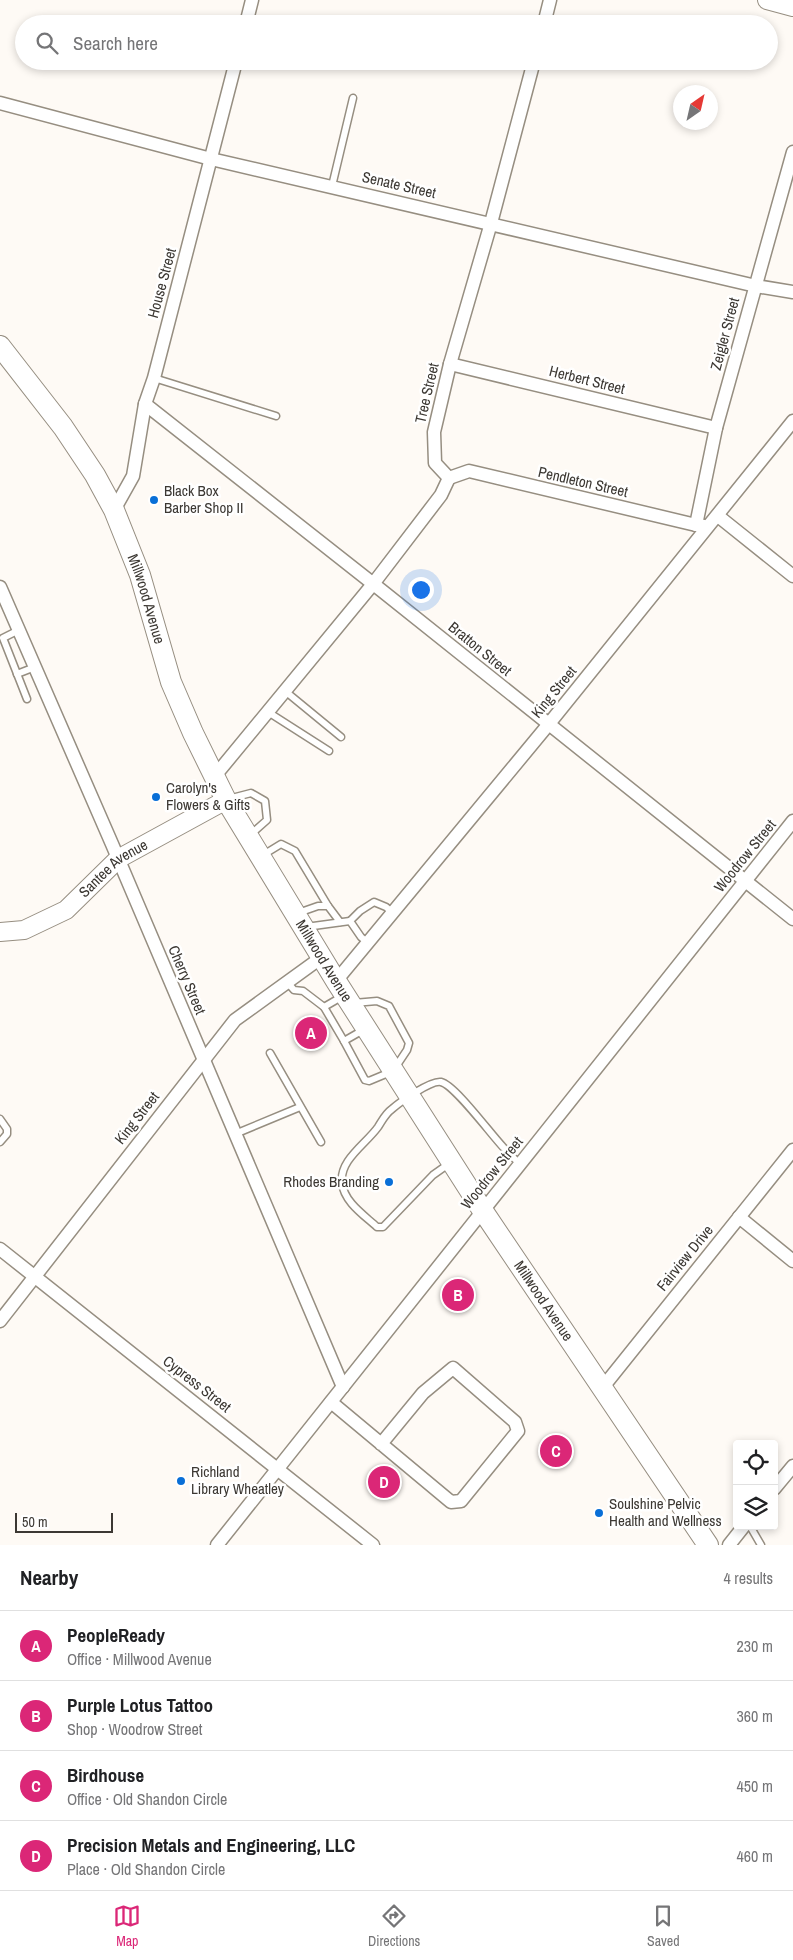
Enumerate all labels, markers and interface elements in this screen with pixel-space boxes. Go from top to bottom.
search box [15,15,778,70]
icon: search [33,29,61,57]
text: Search here [73,30,158,56]
north arrow [673,85,718,130]
street label: Senate Street [360,166,439,203]
street label: House Street [142,245,181,320]
street label: Zeigler Street [705,295,744,373]
street label: Tree Street [409,360,444,425]
street label: Herbert Street [547,360,628,399]
street label: Pendleton Street [536,461,631,502]
place label: Black Box Barber Shop II [164,480,243,518]
marker: Black Box Barber Shop II [148,494,160,506]
street label: Millwood Avenue [123,551,170,646]
your location [408,577,434,603]
street label: Bratton Street [444,617,517,681]
street label: King Street [526,661,582,722]
place label: Carolyn's Flowers & Gifts [166,777,250,815]
marker: Carolyn's Flowers & Gifts [150,791,162,803]
street label: Woodrow Street [709,814,781,896]
street label: Santee Avenue [74,834,151,902]
street label: Millwood Avenue [291,915,358,1006]
street label: Cherry Street [164,942,212,1018]
pin: A [295,1014,327,1052]
street label: King Street [109,1087,164,1148]
street label: Woodrow Street [456,1131,528,1213]
place label: Rhodes Branding [283,1171,379,1192]
marker: Rhodes Branding [383,1176,395,1188]
street label: Fairview Drive [651,1220,718,1295]
street label: Millwood Avenue [509,1256,579,1345]
pin: B [442,1276,474,1314]
street label: Cypress Street [159,1350,236,1417]
pin: C [540,1432,572,1470]
map controls [733,1440,778,1530]
button: locate [733,1440,778,1485]
place label: Richland Library Wheatley [191,1461,285,1499]
pin: D [368,1463,400,1501]
marker: Richland Library Wheatley [175,1475,187,1487]
button: layers [733,1485,778,1530]
place label: Soulshine Pelvic Health and Wellness [609,1493,722,1531]
marker: Soulshine Pelvic Health and Wellness [593,1507,605,1519]
scale bar [15,1510,112,1533]
text: 50 m [22,1513,48,1531]
text: Nearby [20,1563,78,1592]
text: 4 results [723,1567,773,1589]
text: PeopleReady [67,1622,165,1648]
text: A [31,1635,41,1657]
text: 230 m [737,1635,773,1657]
text: Office · Millwood Avenue [67,1648,212,1670]
text: Purple Lotus Tattoo [67,1692,213,1718]
text: B [31,1705,41,1727]
text: 360 m [737,1705,773,1727]
text: Shop · Woodrow Street [67,1718,202,1740]
text: Birdhouse [67,1762,144,1788]
text: C [31,1775,41,1797]
text: 450 m [737,1775,773,1797]
text: Office · Old Shandon Circle [67,1788,227,1810]
text: Precision Metals and Engineering, LLC [67,1832,355,1858]
text: D [31,1845,41,1867]
text: 460 m [737,1845,773,1867]
text: Place · Old Shandon Circle [67,1858,225,1880]
tab: Map [113,1902,141,1950]
tab: Directions [368,1902,420,1950]
tab: Saved [647,1902,680,1950]

